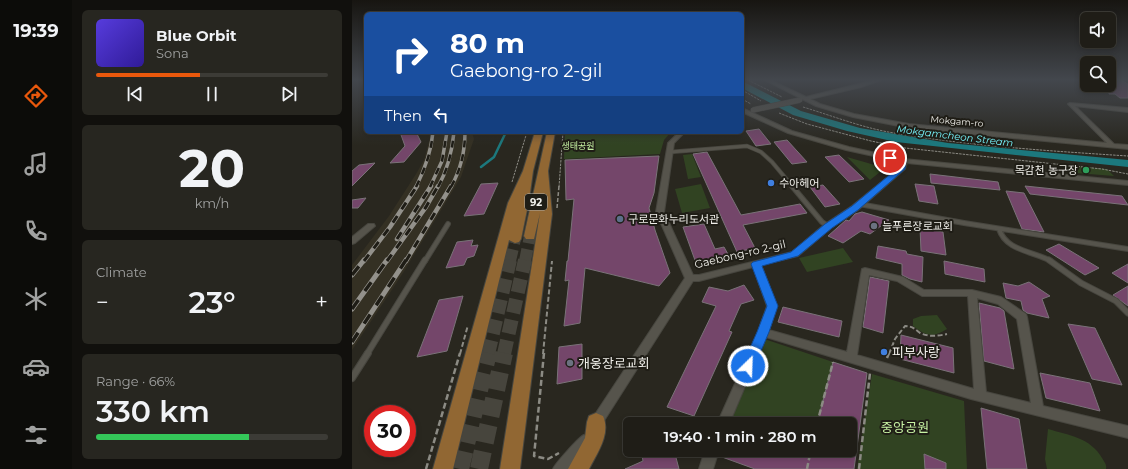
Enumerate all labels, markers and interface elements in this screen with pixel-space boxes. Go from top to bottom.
map controls [1080,12,1116,92]
button: sound [1080,12,1116,48]
text: 19:39 [13,20,59,42]
text: Blue Orbit [156,26,236,45]
text: 80 m [450,26,525,60]
icon: right [384,28,436,80]
text: Sona [156,45,189,61]
button: search [1080,56,1116,92]
text: Gaebong-ro 2-gil [450,60,602,82]
icon: directions [22,82,50,110]
icon: previous [124,83,146,105]
icon: pause [201,83,223,105]
icon: next [278,83,300,105]
icon: left [430,104,452,126]
text: Then [384,106,422,125]
street label: Mokgam-ro [930,113,984,129]
water label: Mokgamcheon Stream [896,122,1014,150]
text: 20 [179,137,245,200]
park label: 생태공원 [561,140,595,151]
pin [873,141,907,175]
icon: arrive [879,147,901,169]
icon: music [22,150,50,178]
place label: 목감천 농구장 [1014,163,1078,177]
marker: 목감천 농구장 [1081,165,1091,175]
place label: 수아헤어 [779,176,819,190]
marker: 수아헤어 [766,178,776,188]
road number: 92 [525,194,547,210]
text: km/h [195,195,229,211]
place label: 구로문화누리도서관 [628,212,719,226]
marker: 구로문화누리도서관 [615,214,625,224]
icon: phone [22,217,50,245]
place label: 늘푸른장로교회 [882,219,953,233]
marker: 늘푸른장로교회 [869,221,879,231]
street label: Gaebong-ro 2-gil [693,237,787,271]
text: Climate [96,264,147,280]
text: 23° [188,284,236,321]
icon: climate [22,285,50,313]
text: − [96,289,109,316]
text: + [315,289,328,316]
place label: 피부사랑 [892,344,940,360]
position arrow [727,345,769,387]
marker: 피부사랑 [879,347,889,357]
icon: car [22,353,50,381]
place label: 개웅장로교회 [578,355,650,371]
marker: 개웅장로교회 [565,358,575,368]
text: Range · 66% [96,373,175,389]
text: 330 km [96,393,210,430]
speed limit sign: 30 [364,405,416,457]
park label: 중앙공원 [881,419,929,435]
icon: filters [22,421,50,449]
text: 19:40 · 1 min · 280 m [664,427,816,446]

